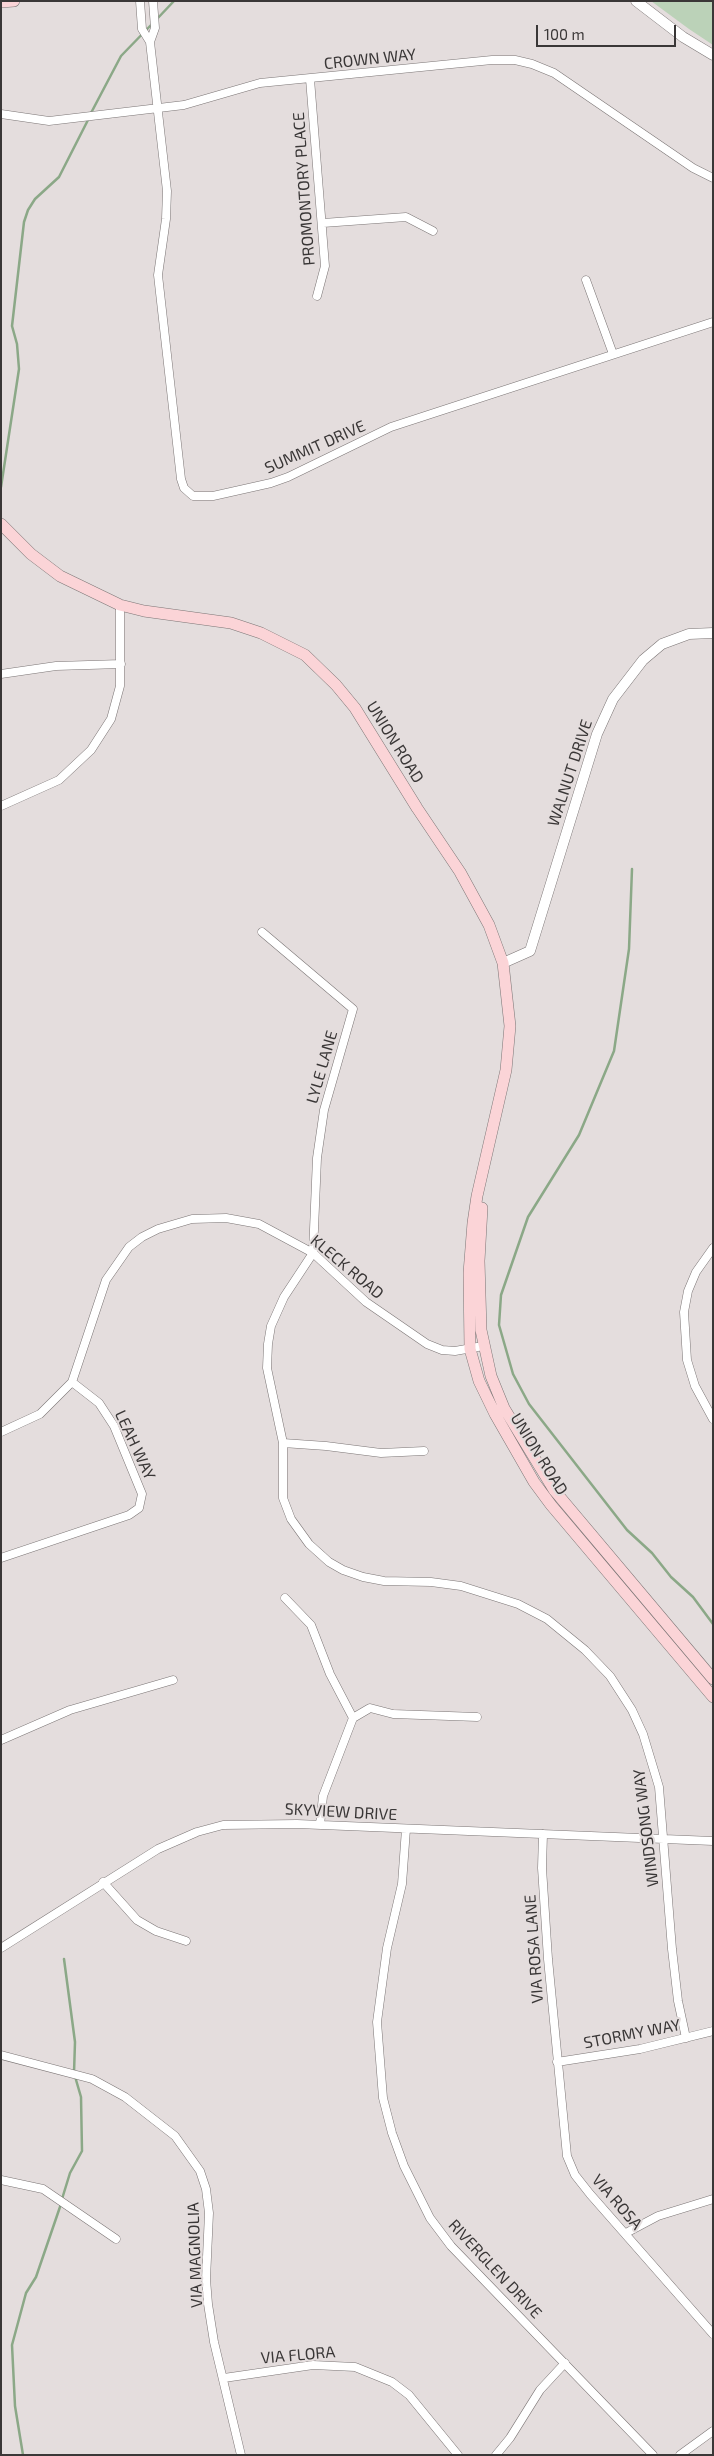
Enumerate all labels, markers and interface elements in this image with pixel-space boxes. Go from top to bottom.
scale bar [539,15,679,47]
text: 100 m [544,25,585,43]
street label: CROWN WAY [323,45,417,73]
street label: PROMONTORY PLACE [289,112,319,266]
street label: SUMMIT DRIVE [262,416,368,478]
street label: UNION ROAD [362,698,428,786]
street label: WALNUT DRIVE [544,717,596,829]
street label: LYLE LANE [302,1028,342,1106]
street label: KLECK ROAD [306,1231,388,1303]
street label: LEAH WAY [111,1407,159,1483]
street label: UNION ROAD [506,1410,572,1498]
street label: WINDSONG WAY [629,1768,663,1888]
street label: SKYVIEW DRIVE [284,1799,398,1825]
street label: VIA ROSA LANE [521,1894,547,2004]
street label: STORMY WAY [582,2015,682,2053]
street label: VIA ROSA [588,2170,646,2234]
street label: VIA MAGNOLIA [184,2202,206,2308]
street label: RIVERGLEN DRIVE [444,2216,546,2322]
street label: VIA FLORA [260,2342,336,2368]

